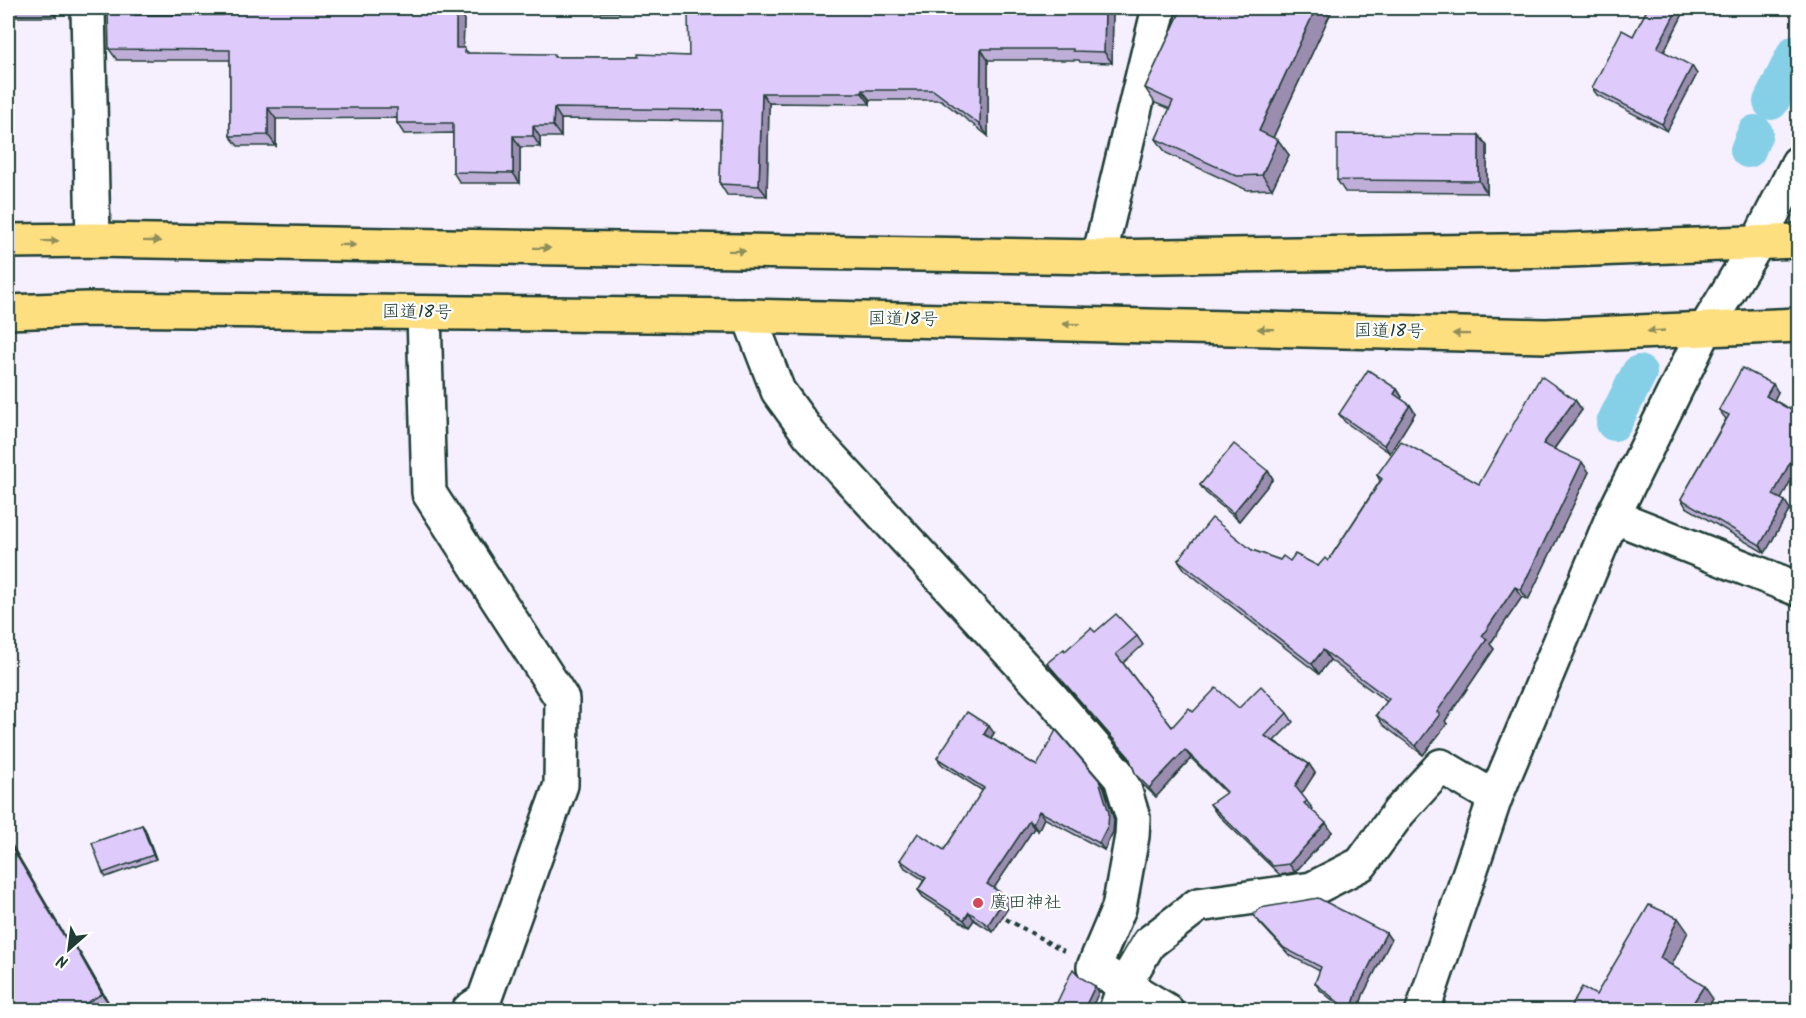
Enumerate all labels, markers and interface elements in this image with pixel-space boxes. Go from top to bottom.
one-way arrow [41,236,60,246]
one-way arrow [142,236,161,246]
one-way arrow [337,240,356,249]
one-way arrow [532,243,551,253]
one-way arrow [727,246,746,256]
street label: 国道18号 [382,298,452,328]
street label: 国道18号 [868,305,938,335]
street label: 国道18号 [1354,317,1424,347]
one-way arrow [1062,319,1081,329]
one-way arrow [1257,324,1276,334]
one-way arrow [1647,326,1666,335]
one-way arrow [1452,329,1471,339]
place label: 廣田神社 [990,889,1062,918]
marker: 廣田神社 [971,896,985,910]
north arrow [39,919,99,979]
text: N [52,948,73,974]

